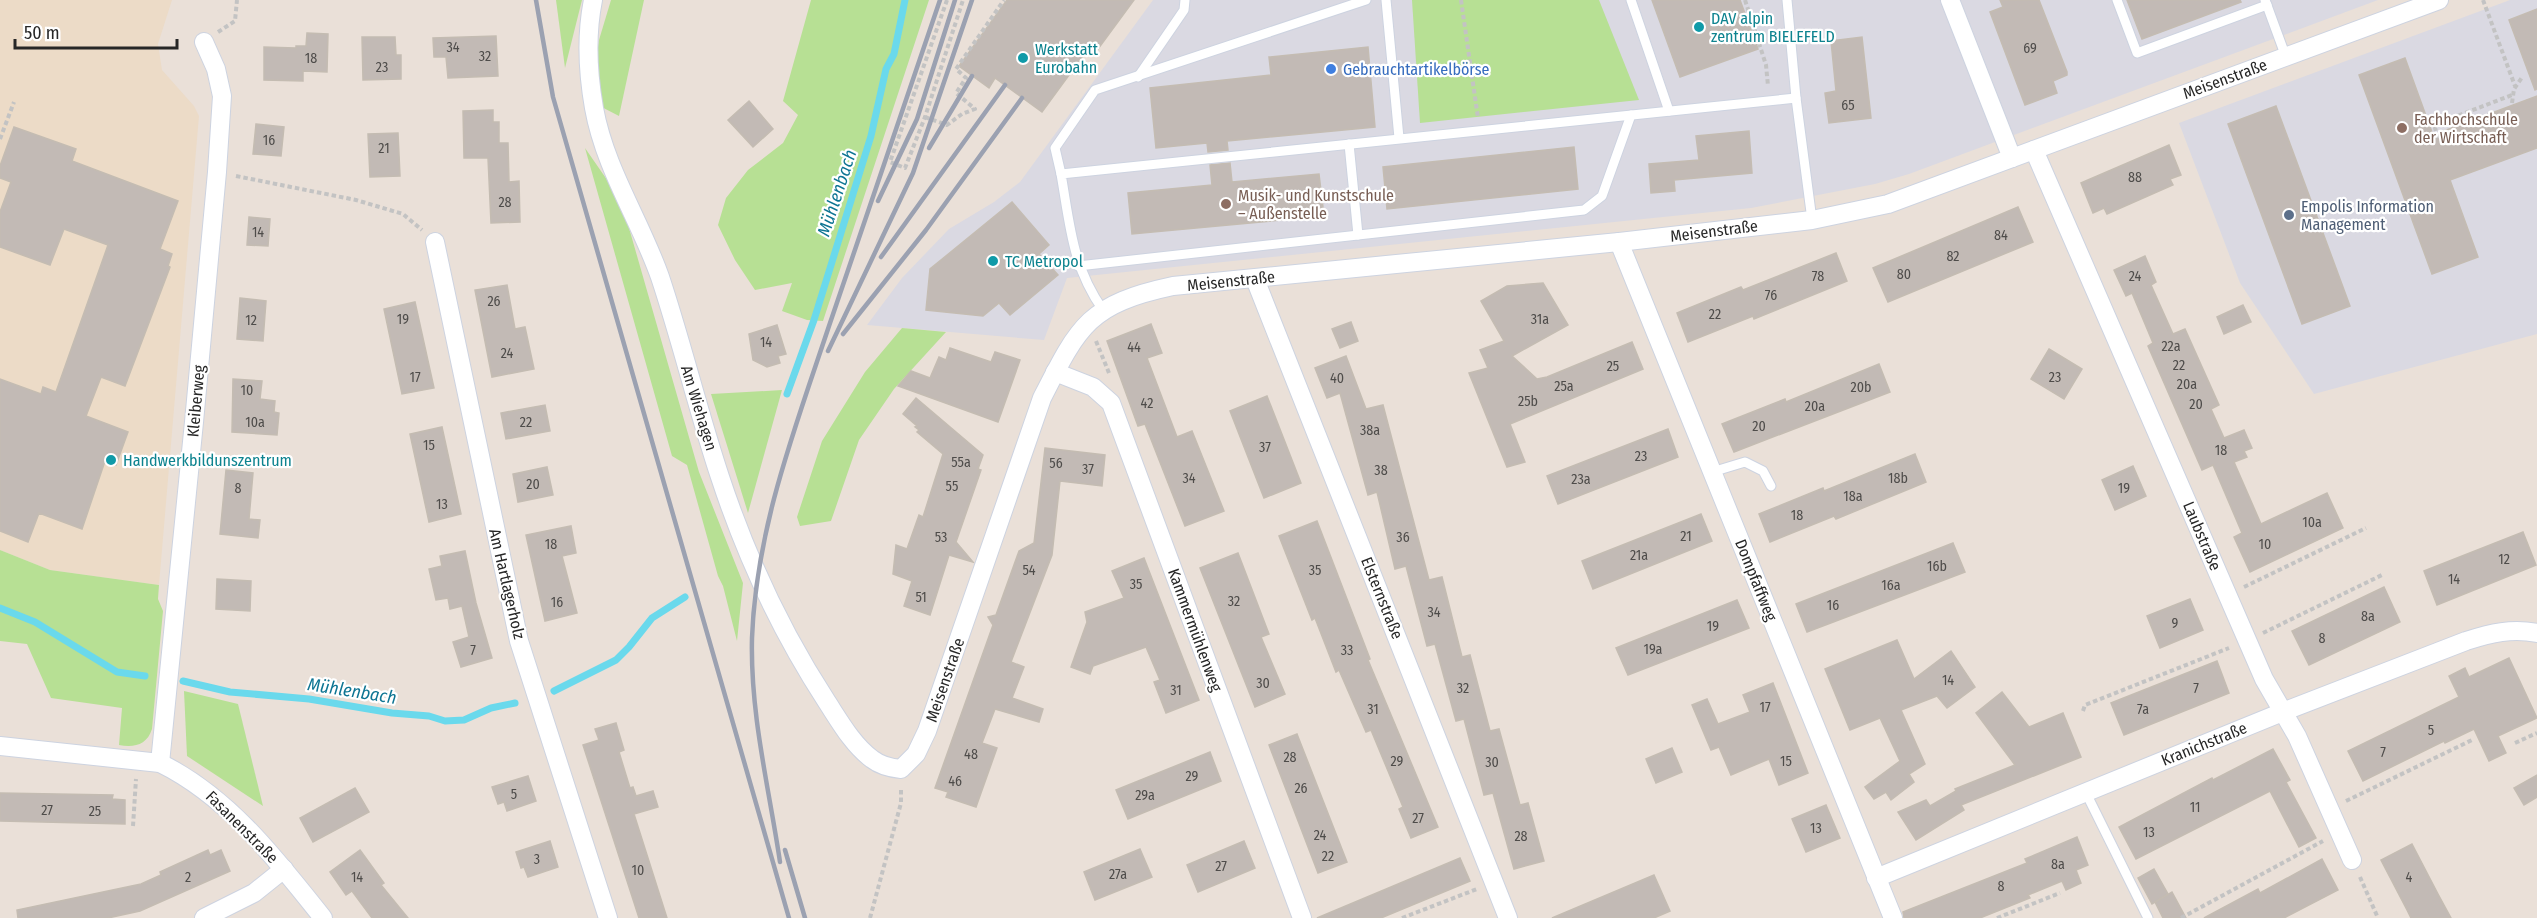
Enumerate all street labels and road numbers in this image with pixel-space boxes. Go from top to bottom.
street label: Meisenstraße [2180,55,2270,103]
street label: Meisenstraße [1669,216,1759,246]
street label: Meisenstraße [1186,267,1276,295]
street label: Am Wiehagen [677,363,721,453]
street label: Kleiberweg [183,364,209,438]
street label: Laubstraße [2179,499,2225,573]
street label: Am Hartlagerholz [485,527,529,641]
street label: Dompfaffweg [1731,536,1781,624]
street label: Elsternstraße [1357,554,1407,642]
street label: Kammermühlenweg [1164,566,1226,695]
street label: Meisenstraße [922,635,968,725]
street label: Kranichstraße [2158,718,2250,770]
street label: Fasanenstraße [202,787,282,867]

